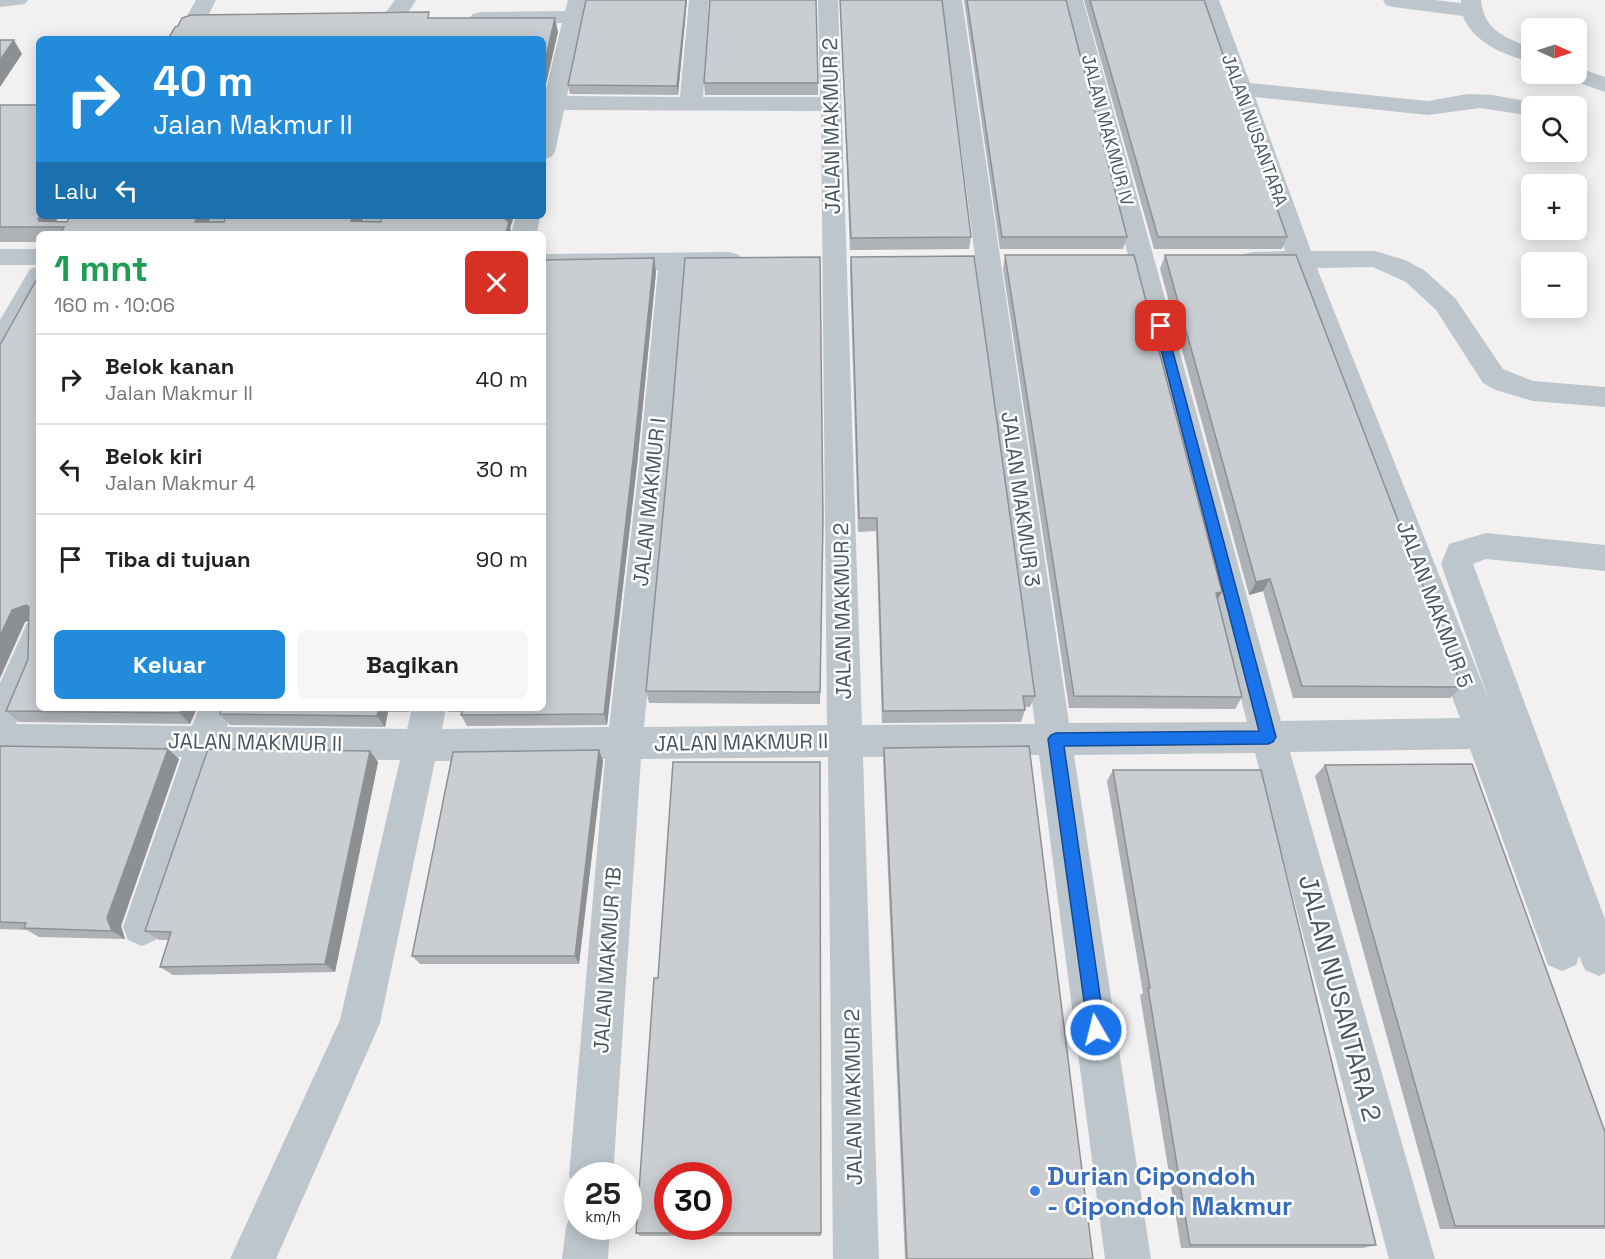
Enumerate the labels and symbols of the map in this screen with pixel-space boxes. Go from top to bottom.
north arrow [1521,18,1587,84]
street label: JALAN MAKMUR 2 [816,37,846,215]
street label: JALAN NUSANTARA [1217,51,1293,209]
street label: JALAN MAKMUR IV [1077,52,1139,208]
pin [1135,300,1186,351]
street label: JALAN MAKMUR 3 [995,410,1047,588]
street label: JALAN MAKMUR I [627,416,671,588]
street label: JALAN MAKMUR 5 [1391,517,1479,691]
street label: JALAN MAKMUR 2 [827,522,857,700]
street label: JALAN MAKMUR II [168,727,342,757]
street label: JALAN MAKMUR II [654,727,828,757]
street label: JALAN MAKMUR 1B [587,866,627,1054]
street label: JALAN NUSANTARA 2 [1291,871,1389,1125]
position arrow [1064,998,1128,1062]
street label: JALAN MAKMUR 2 [838,1008,868,1186]
place label: Durian Cipondoh - Cipondoh Makmur [1047,1159,1292,1223]
speed limit sign: 30 [654,1162,732,1240]
marker: Durian Cipondoh - Cipondoh Makmur [1028,1184,1042,1198]

